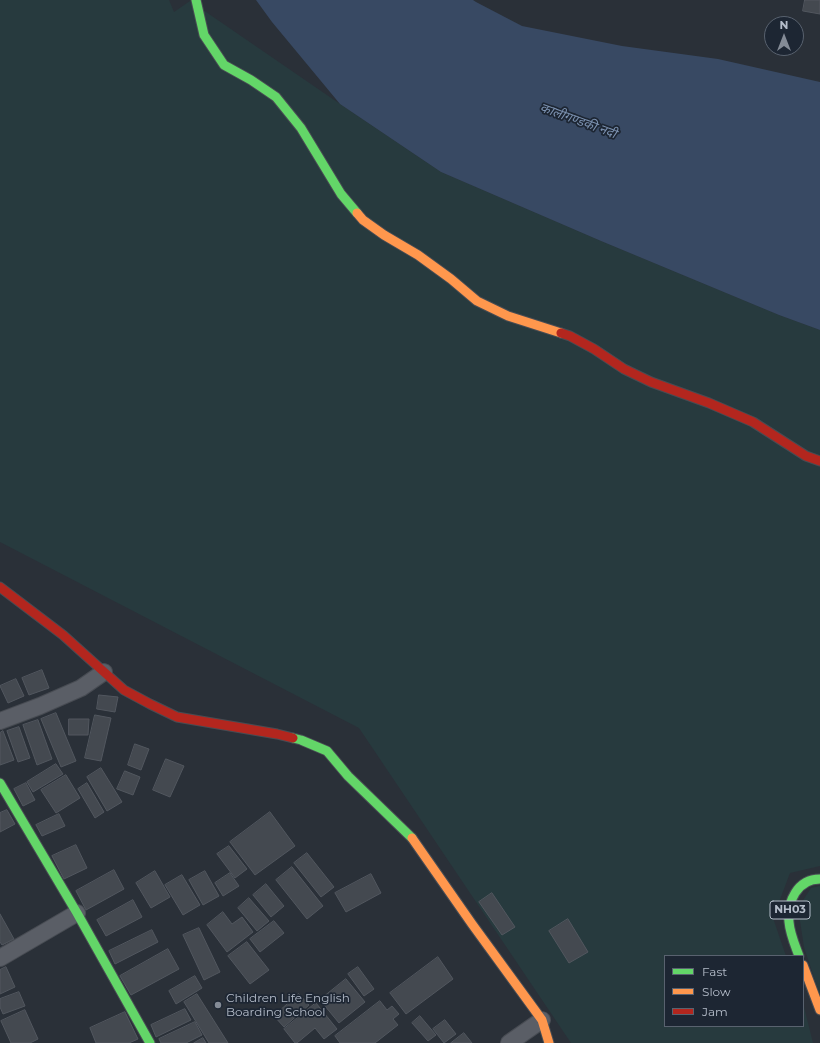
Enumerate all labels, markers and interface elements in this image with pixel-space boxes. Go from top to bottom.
north arrow [764,16,804,56]
text: N [780,18,788,32]
water label: कालीगण्डकी नदी [538,100,618,142]
road number: NH03 [770,901,810,919]
legend [664,955,804,1027]
text: Fast [702,964,727,979]
text: Slow [702,984,731,999]
place label: Children Life English Boarding School [226,991,350,1019]
marker: Children Life English Boarding School [213,1000,223,1010]
text: Jam [702,1004,728,1019]

